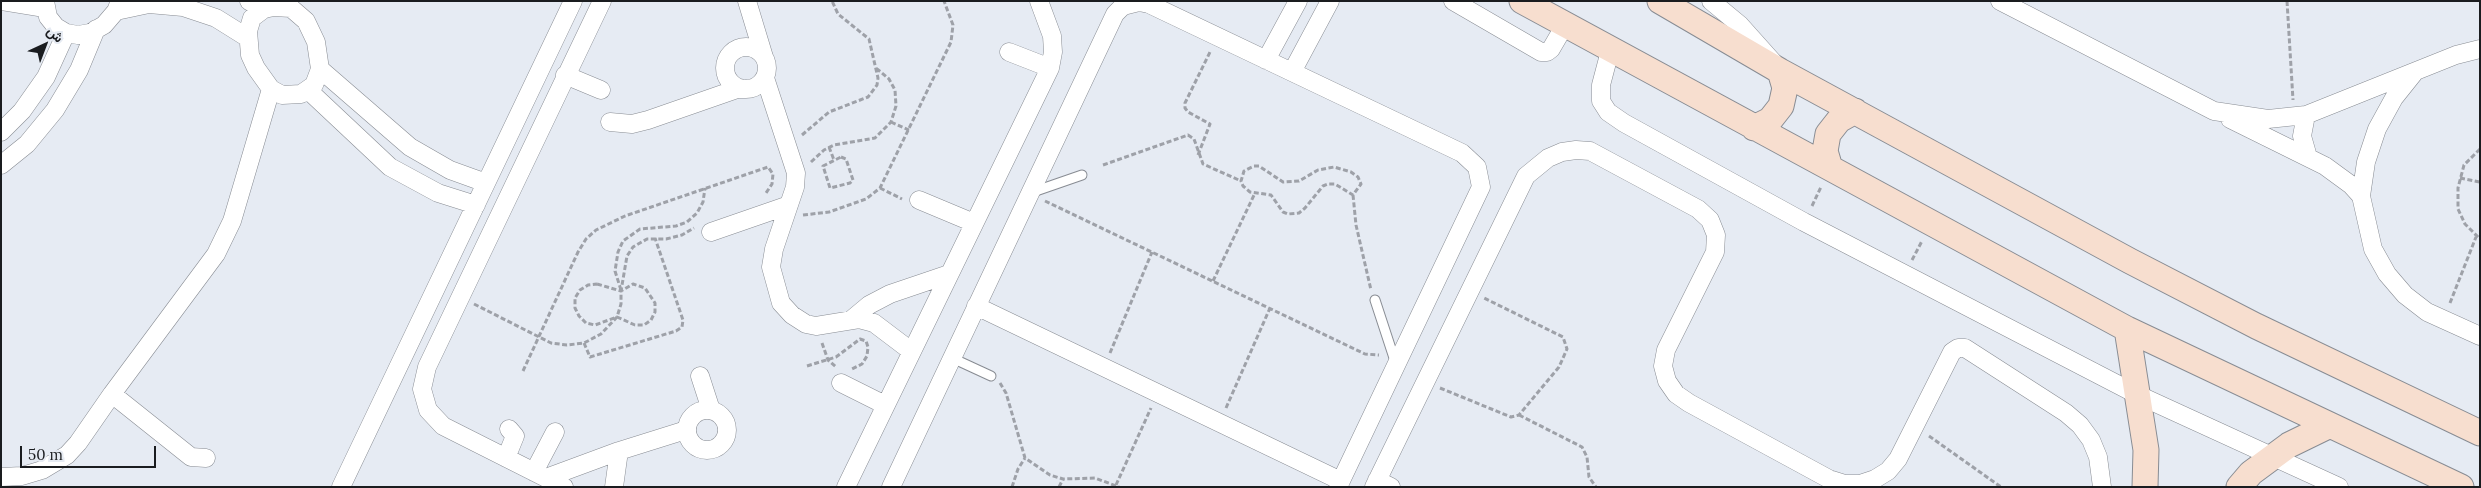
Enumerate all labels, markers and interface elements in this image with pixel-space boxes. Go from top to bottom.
north arrow [20,20,70,70]
text: ش [43,22,68,46]
scale bar [22,436,159,468]
text: 50 m [28,445,63,464]

